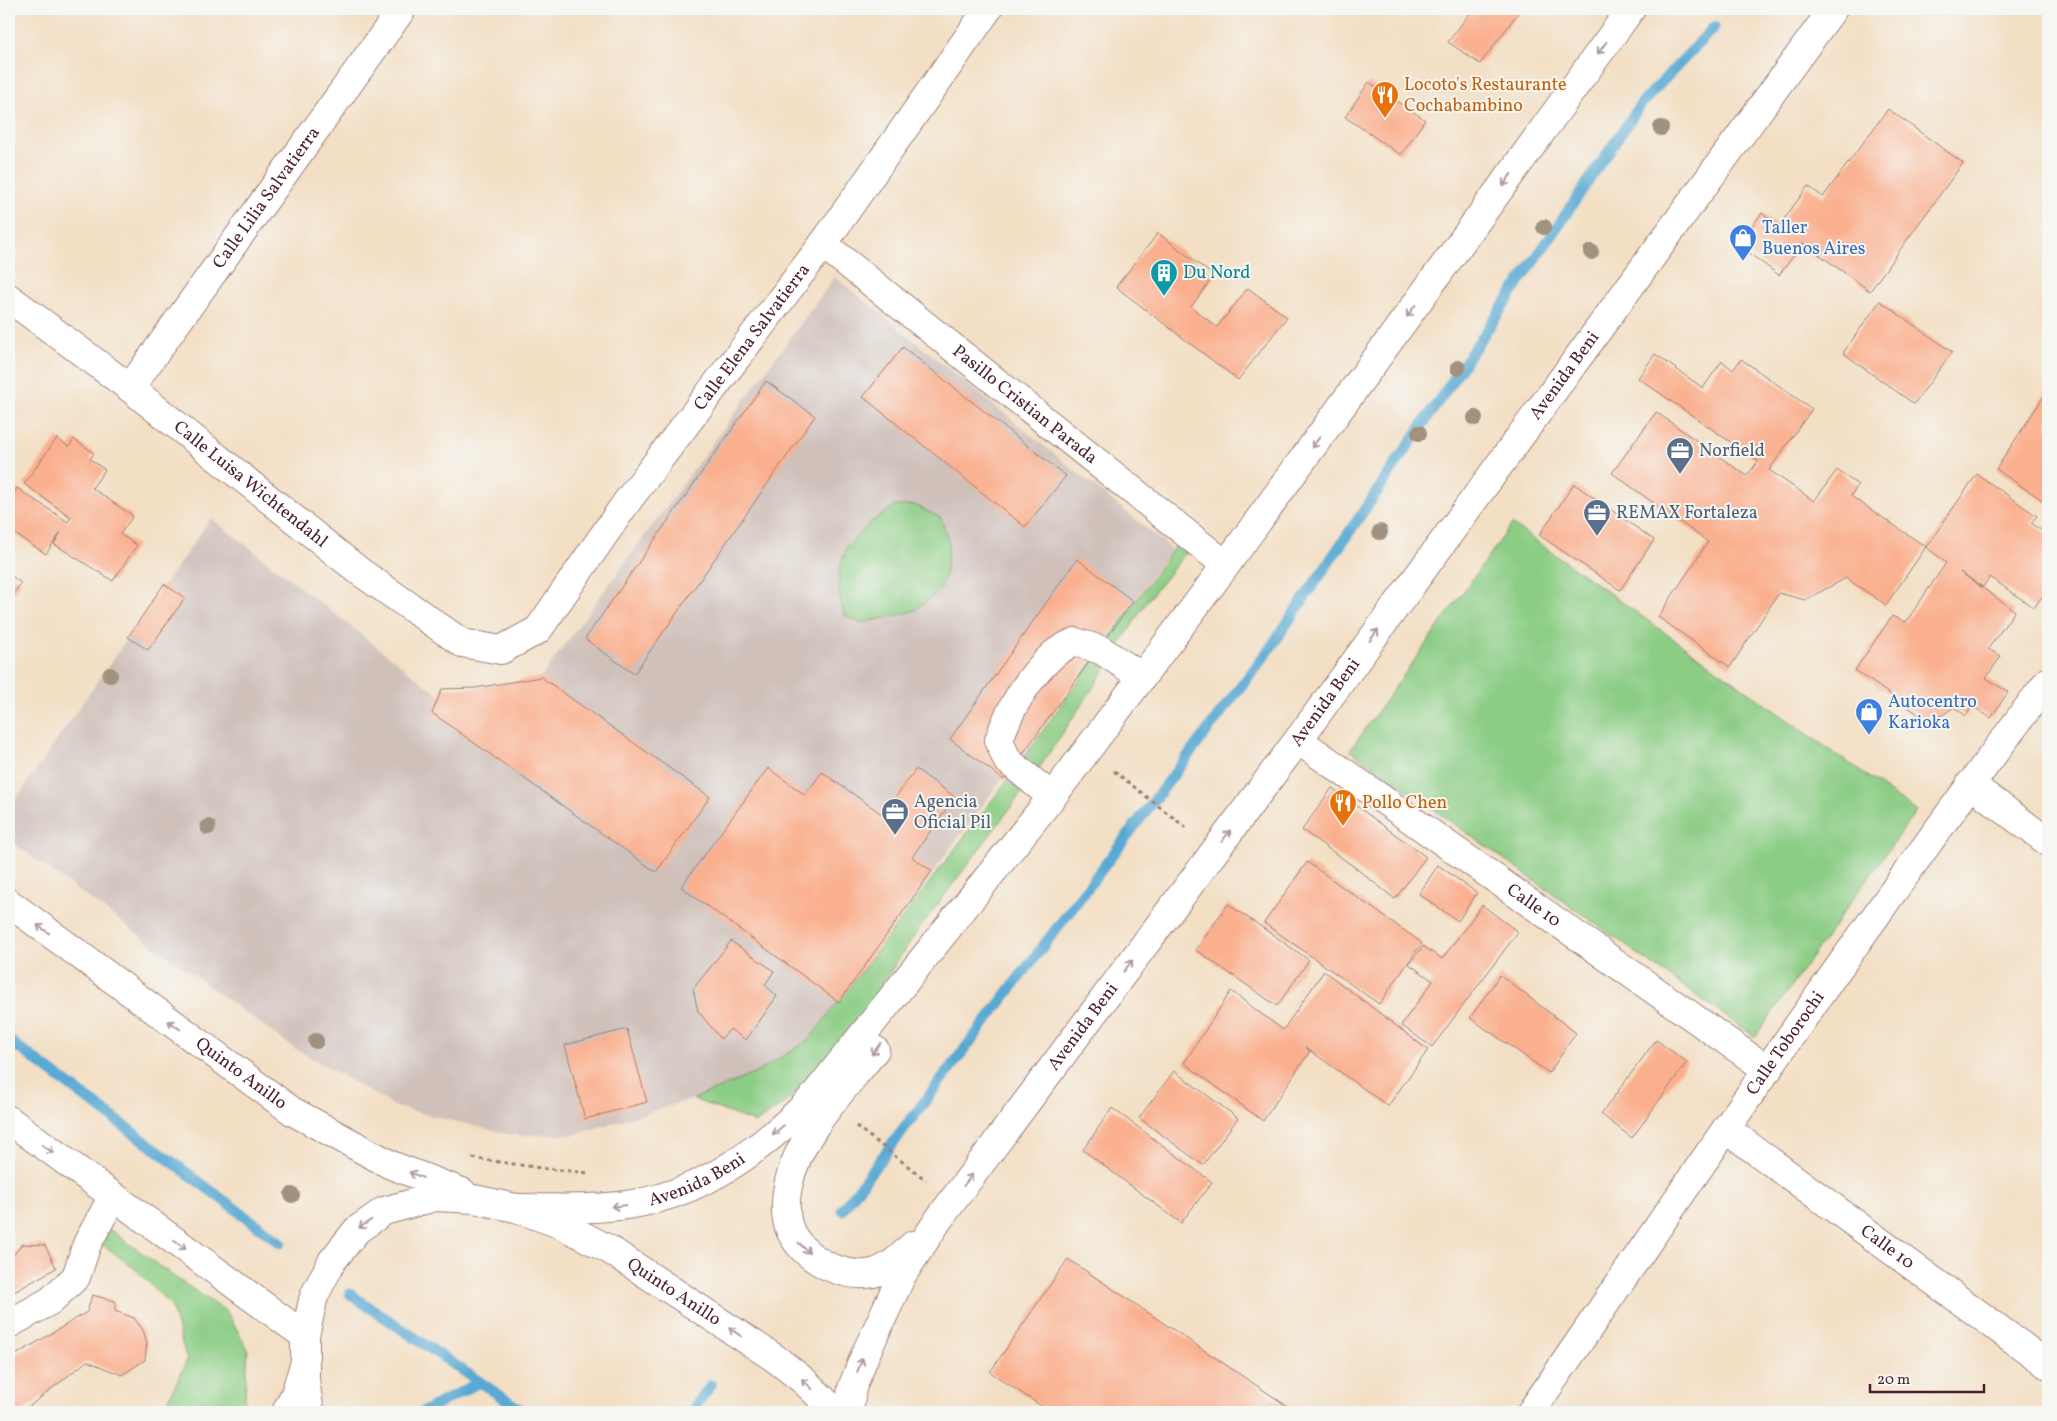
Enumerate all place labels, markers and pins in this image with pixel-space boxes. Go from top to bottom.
place label: Locoto's Restaurante Cochabambino [1404,73,1567,119]
restaurant icon: Locoto's Restaurante Cochabambino [1370,80,1400,119]
place label: Taller Buenos Aires [1762,216,1865,262]
shop icon: Taller Buenos Aires [1728,223,1758,262]
building icon: Du Nord [1149,258,1179,297]
place label: Du Nord [1183,261,1251,286]
office icon: Norfield [1665,436,1695,475]
place label: Norfield [1699,439,1765,464]
office icon: REMAX Fortaleza [1582,498,1612,537]
place label: REMAX Fortaleza [1616,501,1758,526]
place label: Autocentro Karioka [1888,690,1977,736]
shop icon: Autocentro Karioka [1854,697,1884,736]
restaurant icon: Pollo Chen [1328,788,1358,827]
place label: Agencia Oficial Pil [914,790,991,836]
place label: Pollo Chen [1362,791,1447,816]
office icon: Agencia Oficial Pil [880,797,910,836]

